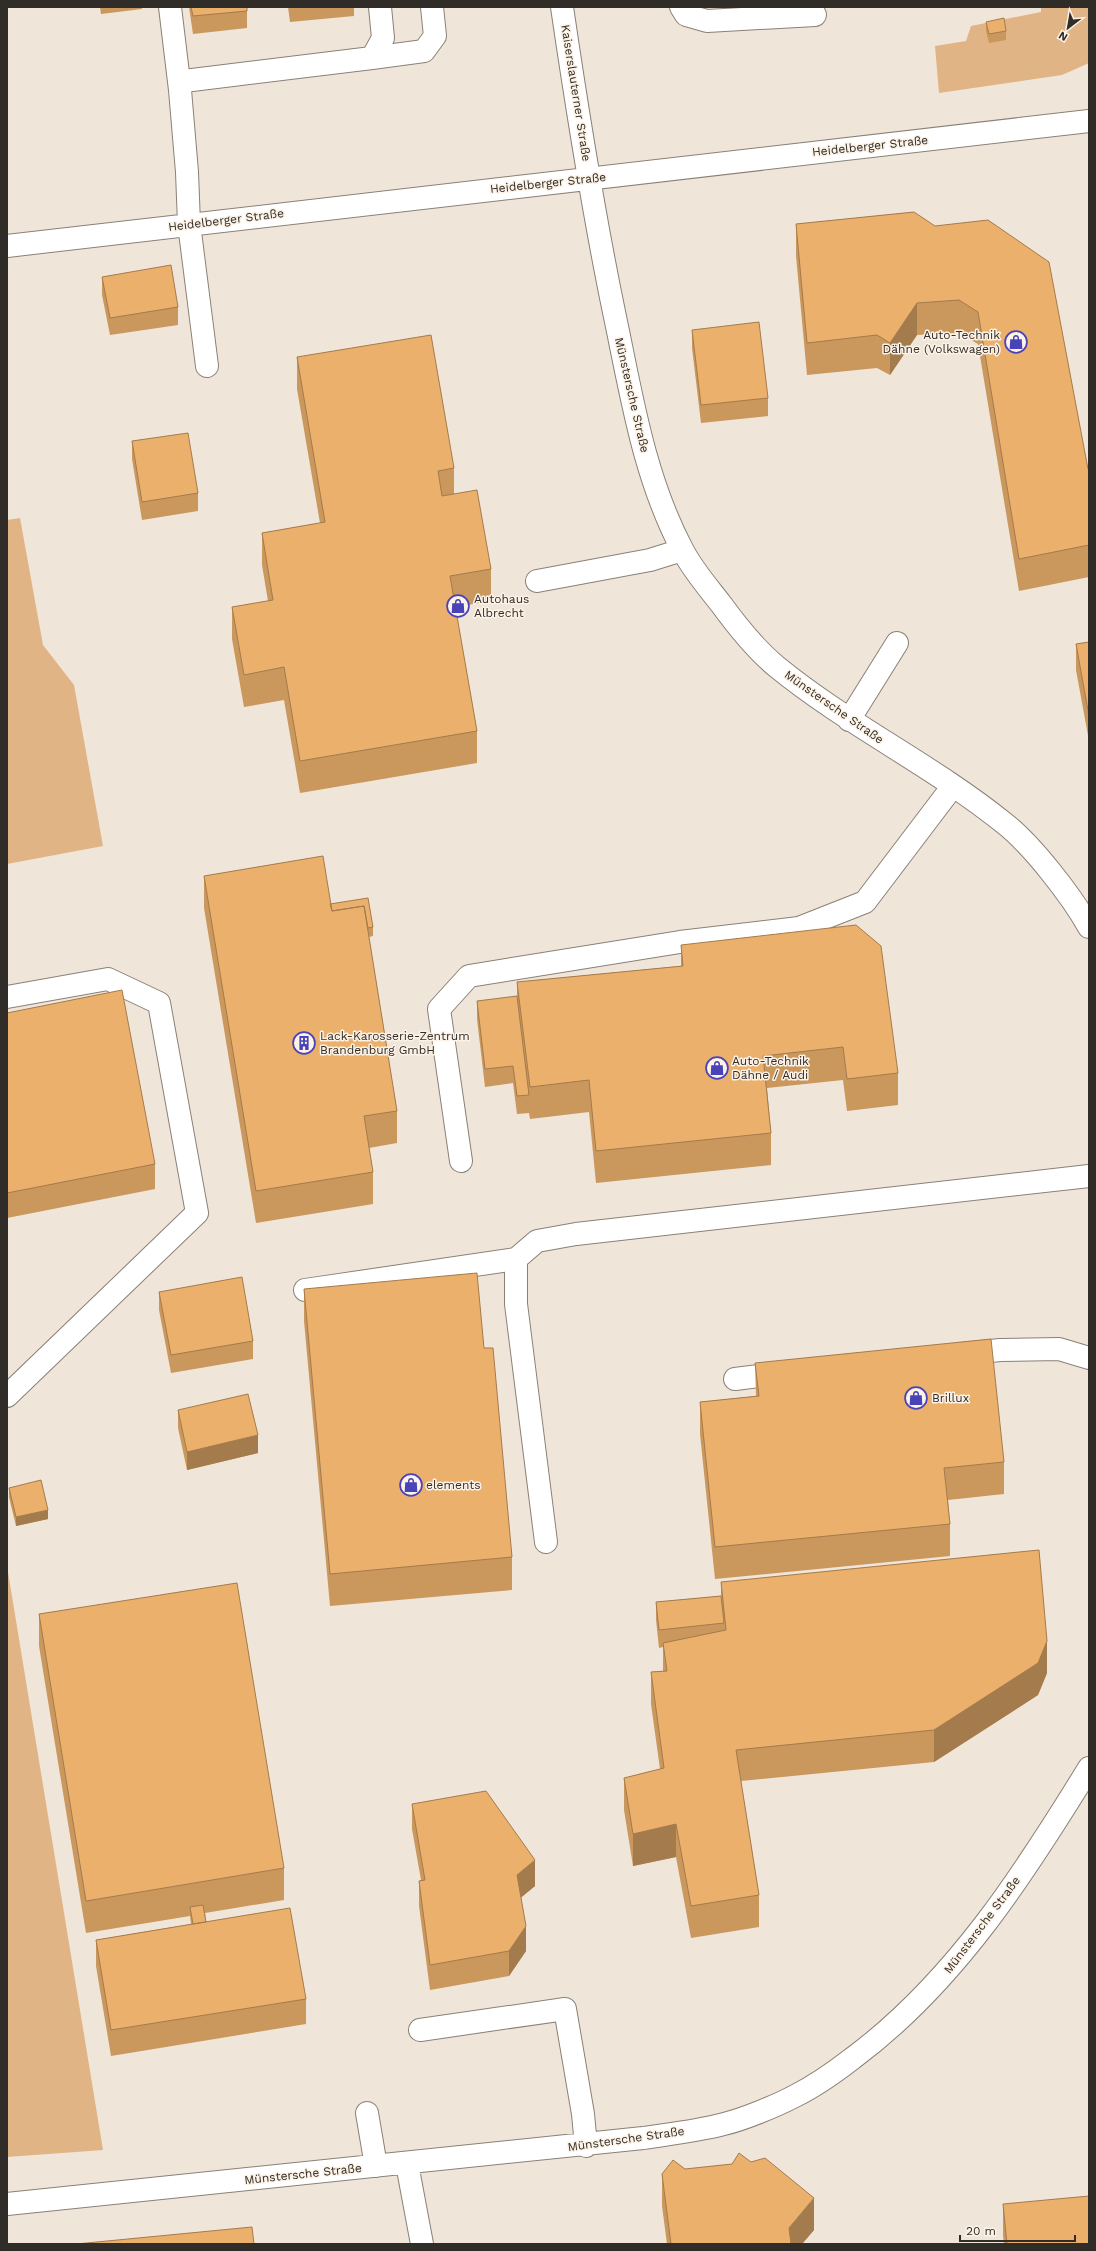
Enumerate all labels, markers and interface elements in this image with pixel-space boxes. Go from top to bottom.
north arrow [1048,8,1088,48]
street label: Kaiserslauterner Straße [558,24,594,162]
text: N [1056,28,1070,44]
street label: Heidelberger Straße [811,133,929,159]
street label: Heidelberger Straße [489,170,607,196]
street label: Heidelberger Straße [167,206,285,234]
place label: Auto-Technik Dähne (Volkswagen) [883,328,1000,356]
shop icon: Auto-Technik Dähne (Volkswagen) [1003,329,1029,355]
street label: Münstersche Straße [612,336,652,454]
place label: Autohaus Albrecht [474,592,529,620]
shop icon: Autohaus Albrecht [445,593,471,619]
street label: Münstersche Straße [782,667,886,747]
place label: Lack-Karosserie-Zentrum Brandenburg GmbH [320,1029,470,1057]
building icon: Lack-Karosserie-Zentrum Brandenburg GmbH [291,1030,317,1056]
place label: Auto-Technik Dähne / Audi [732,1054,809,1082]
shop icon: Auto-Technik Dähne / Audi [704,1055,730,1081]
shop icon: Brillux [903,1385,929,1411]
place label: Brillux [932,1391,969,1405]
shop icon: elements [398,1472,424,1498]
place label: elements [426,1478,481,1492]
street label: Münstersche Straße [941,1874,1023,1976]
street label: Münstersche Straße [567,2124,685,2154]
street label: Münstersche Straße [244,2161,362,2187]
scale bar [960,2217,1075,2243]
text: 20 m [966,2224,996,2238]

